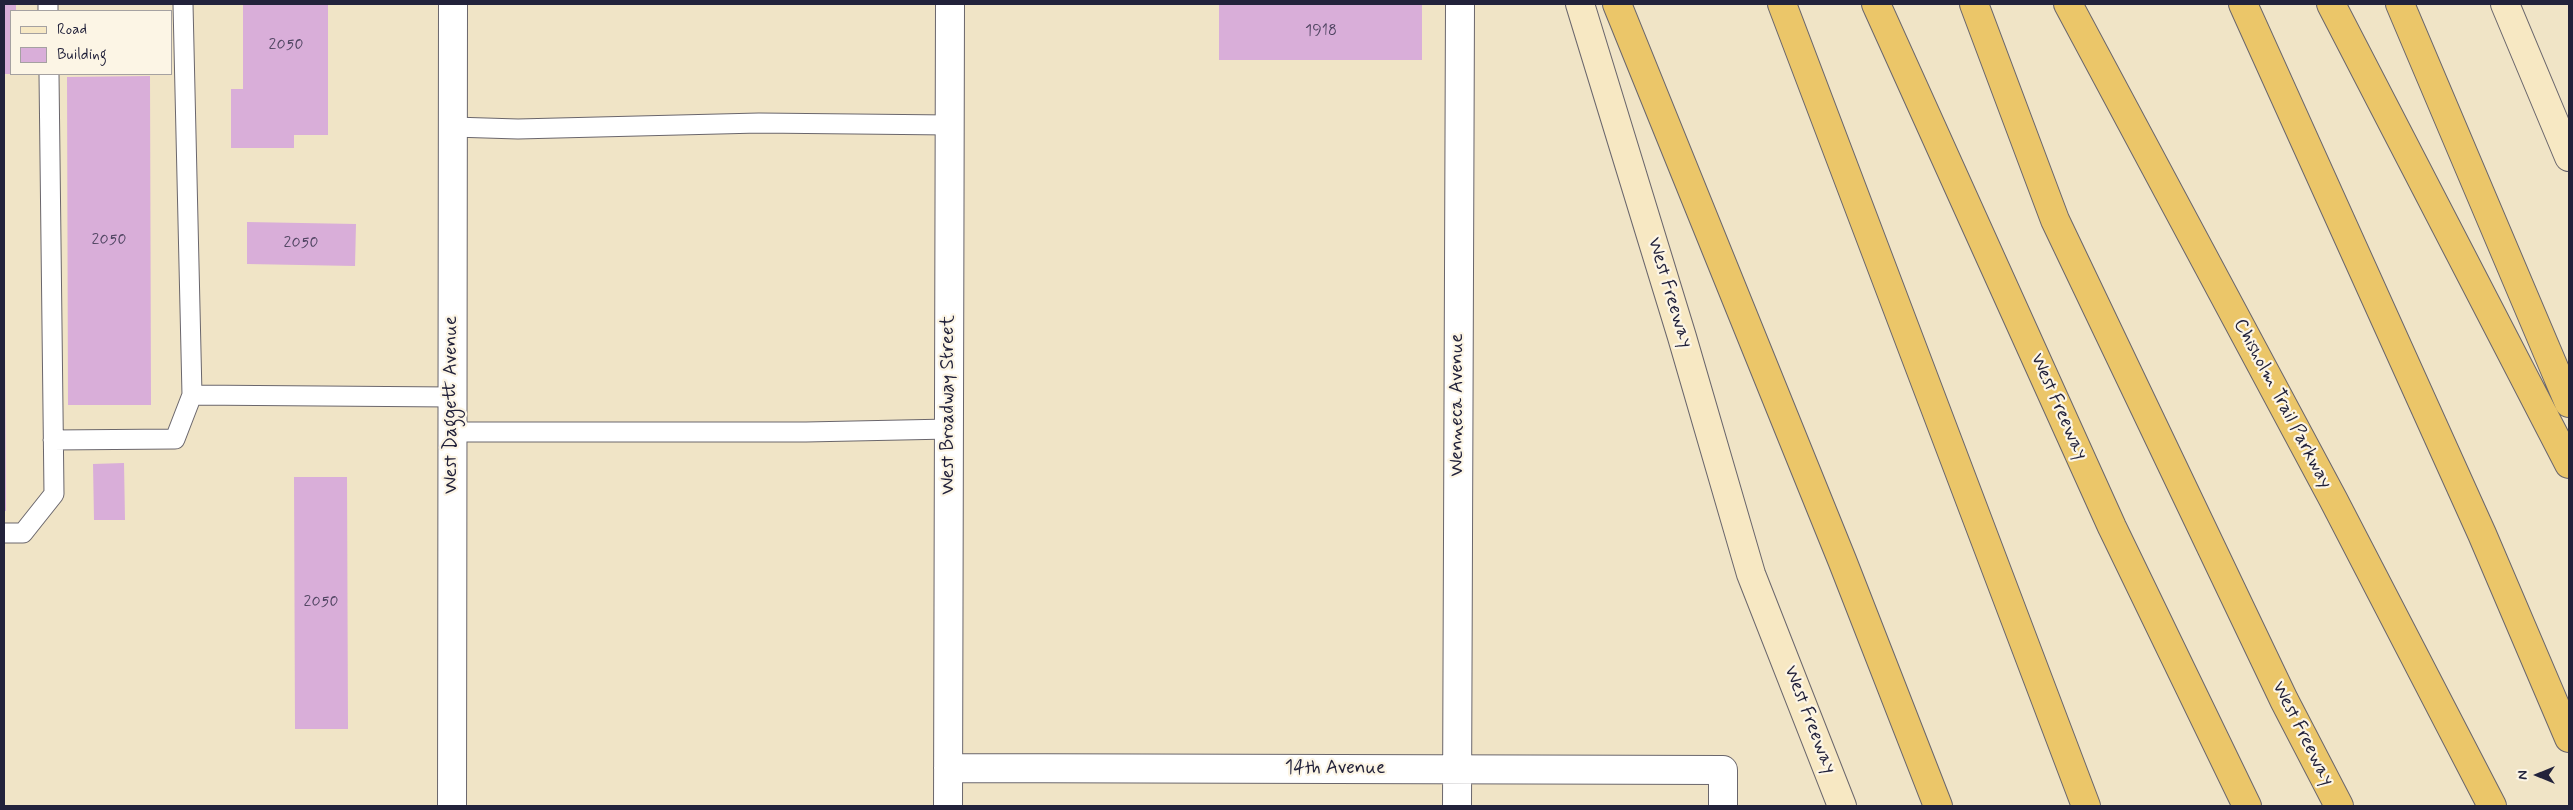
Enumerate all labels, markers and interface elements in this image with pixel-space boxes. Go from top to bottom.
legend [10,10,172,75]
text: Road [57,20,87,40]
house number: 1918 [1305,22,1337,42]
house number: 2050 [269,36,303,56]
text: Building [57,45,107,65]
house number: 2050 [92,231,126,251]
house number: 2050 [284,234,318,254]
street label: West Freeway [1641,235,1697,351]
street label: West Broadway Street [938,315,960,495]
street label: Chisholm Trail Parkway [2228,315,2336,493]
street label: West Daggett Avenue [441,316,463,494]
street label: Wenneca Avenue [1447,333,1469,477]
street label: West Freeway [2024,350,2092,464]
house number: 2050 [304,593,338,613]
street label: West Freeway [1778,663,1840,777]
street label: West Freeway [2266,678,2338,790]
north arrow [2513,750,2563,800]
street label: 14th Avenue [1285,758,1385,780]
text: N [2514,770,2532,780]

